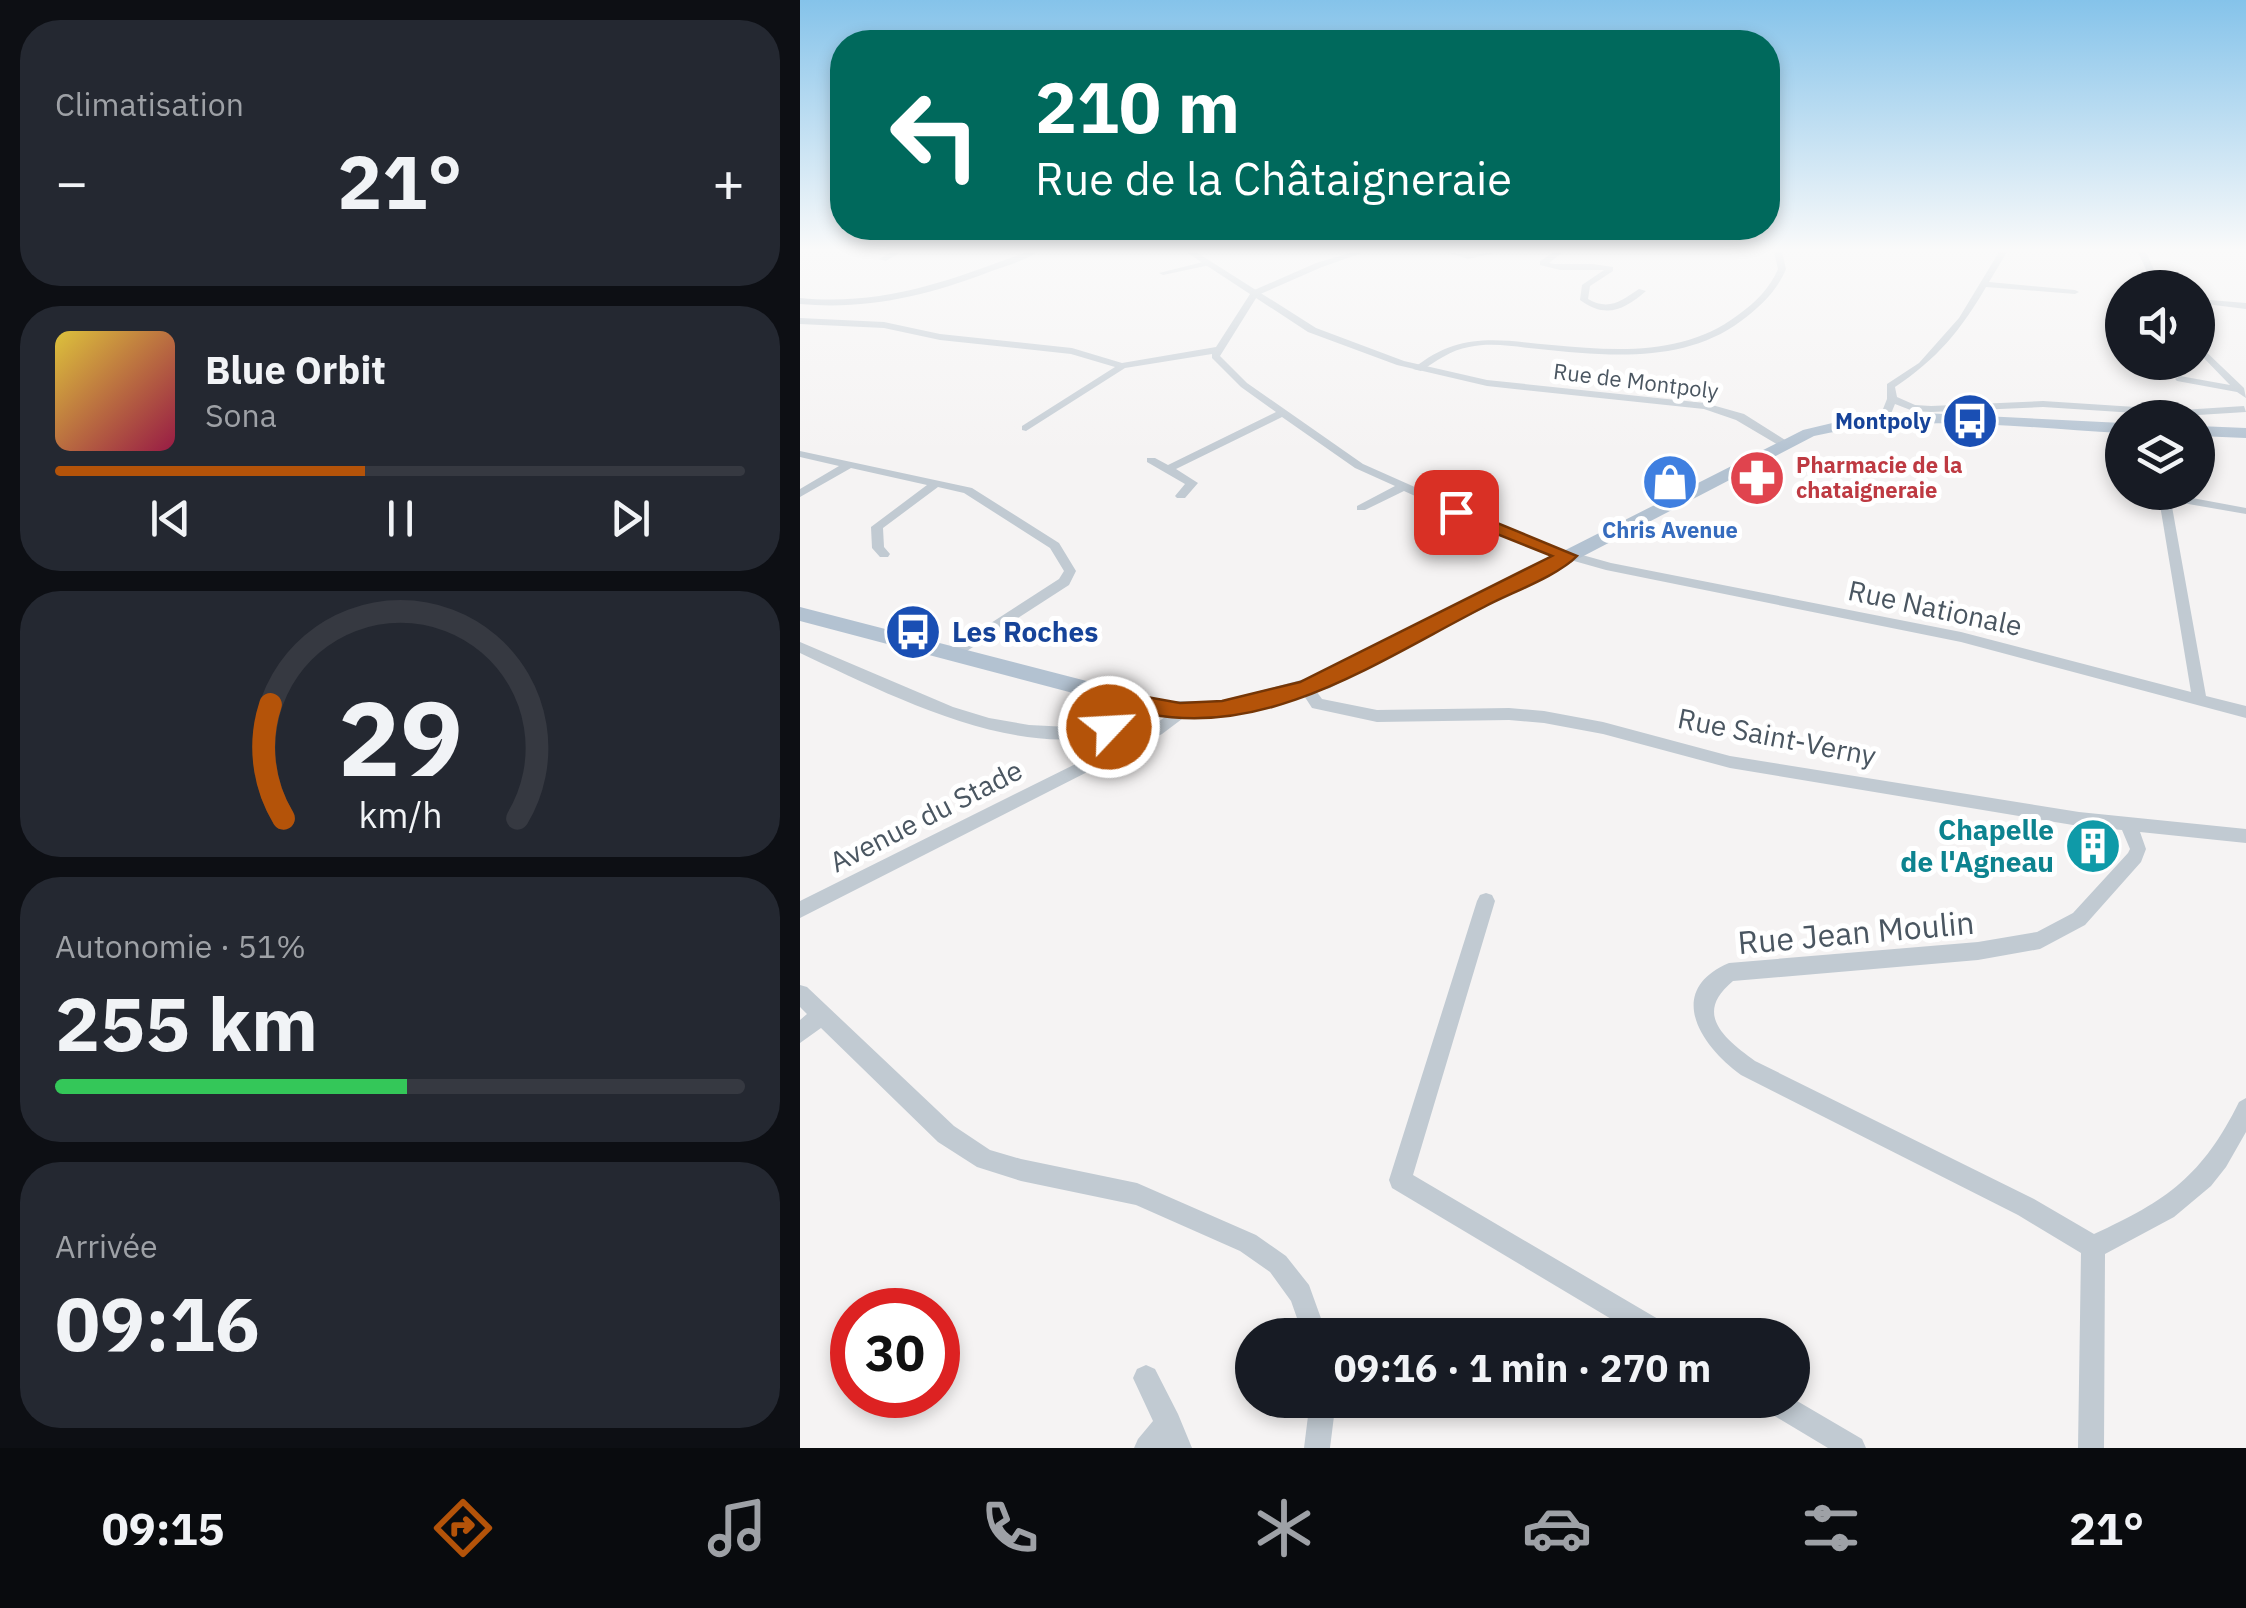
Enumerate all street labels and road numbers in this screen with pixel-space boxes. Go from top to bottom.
street label: Rue de Montpoly [1552,356,1720,405]
street label: Rue Nationale [1845,571,2025,644]
street label: Rue Saint-Verny [1675,699,1879,774]
street label: Avenue du Stade [823,751,1028,880]
street label: Rue Jean Moulin [1736,901,1976,963]

